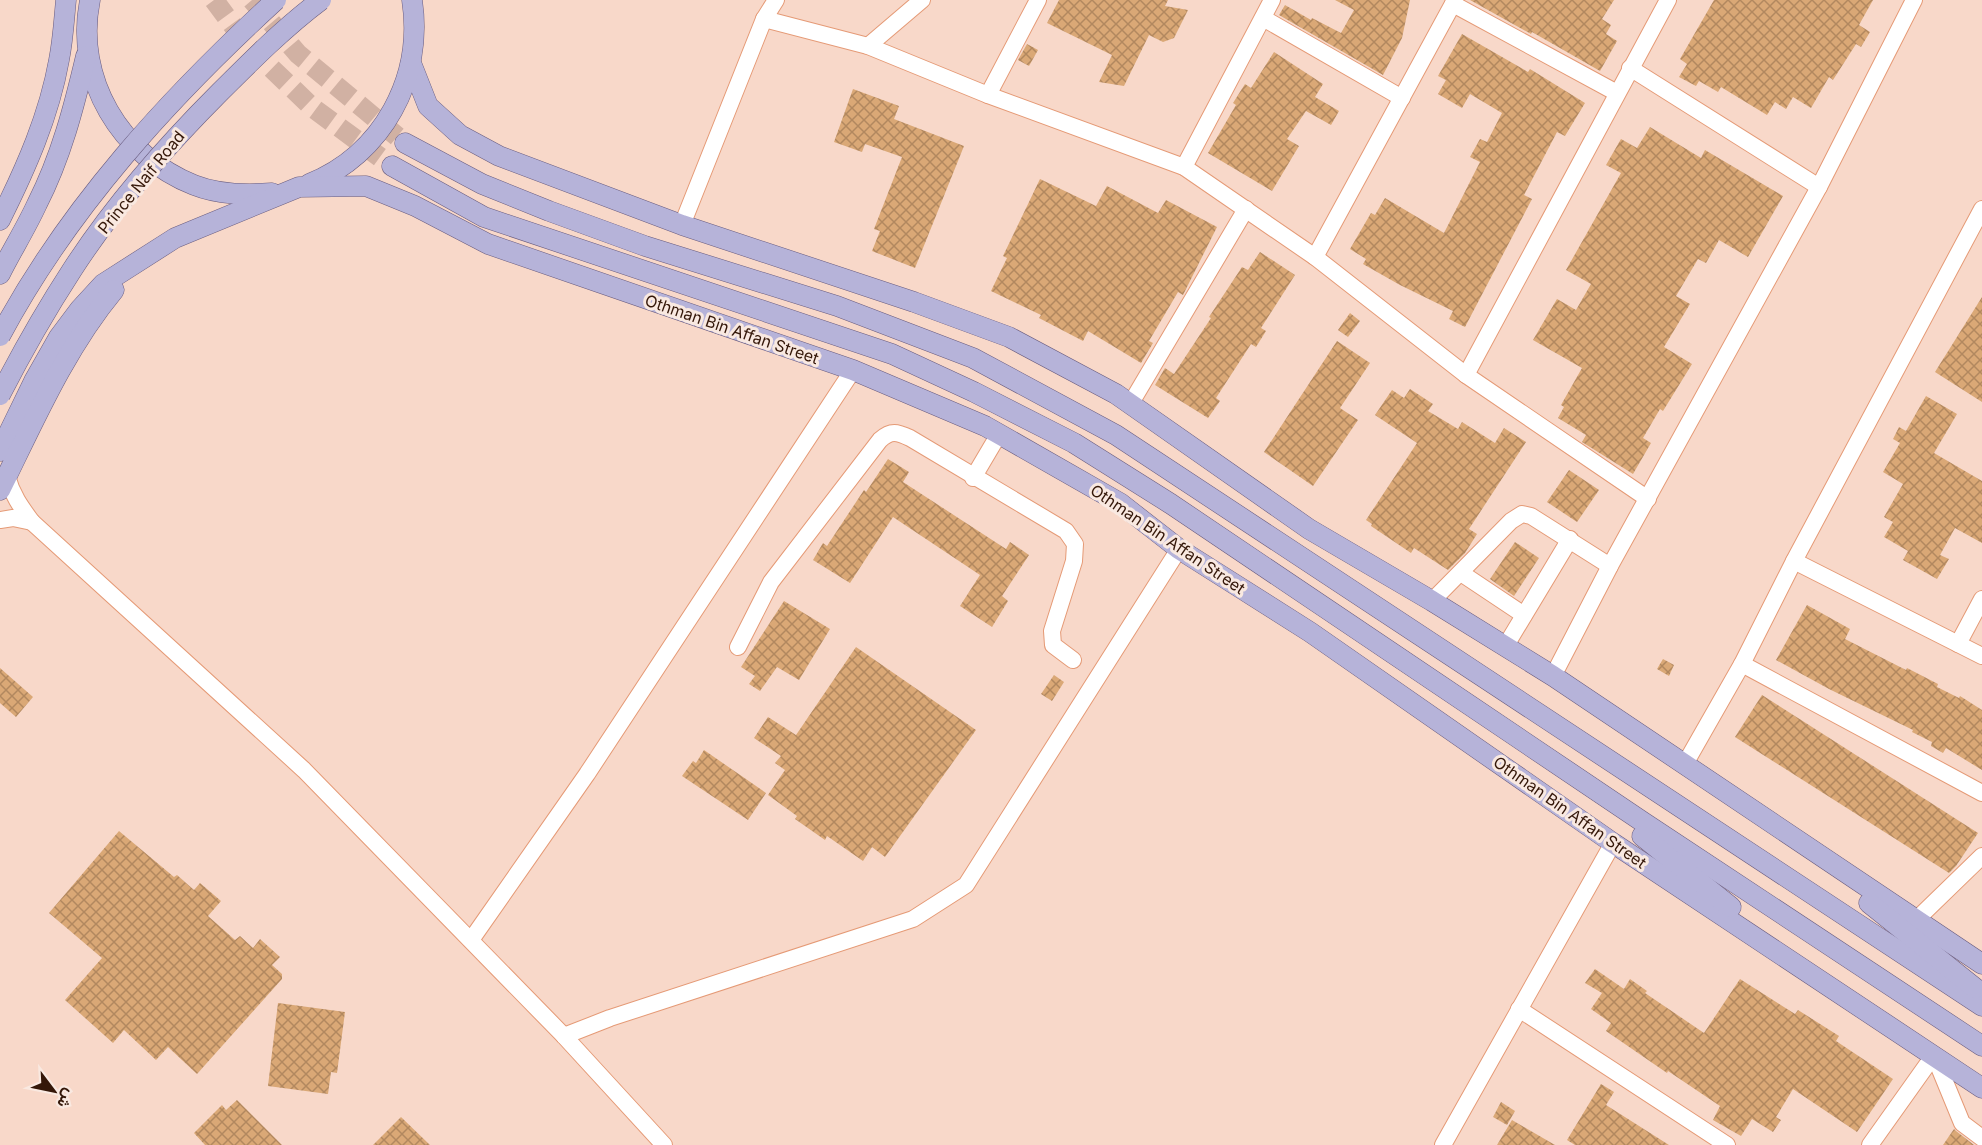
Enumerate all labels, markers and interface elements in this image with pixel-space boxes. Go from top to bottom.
street label: Prince Naif Road [93,126,189,238]
street label: Othman Bin Affan Street [643,290,821,368]
street label: Othman Bin Affan Street [1087,480,1249,598]
street label: Othman Bin Affan Street [1490,752,1650,872]
north arrow [24,1061,84,1121]
text: ش [53,1085,80,1112]

